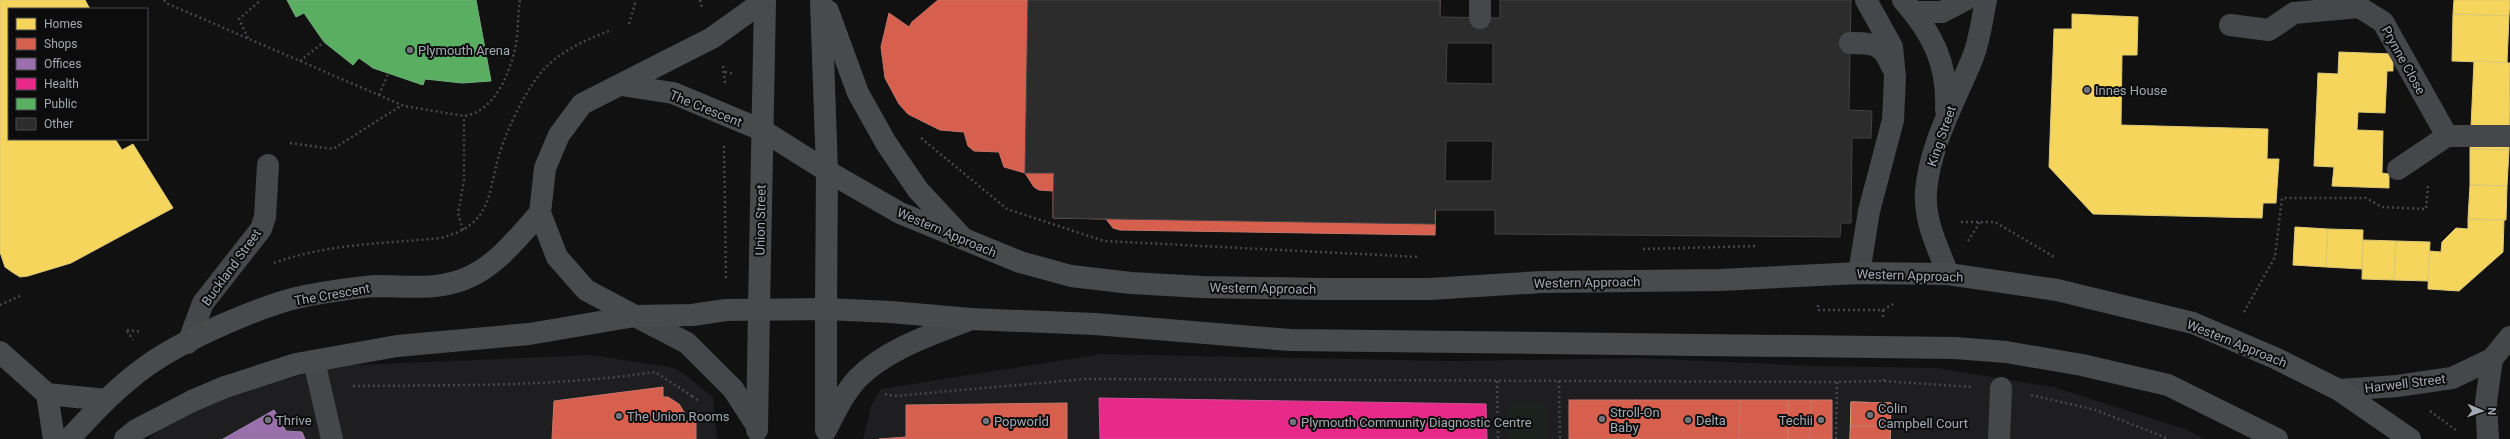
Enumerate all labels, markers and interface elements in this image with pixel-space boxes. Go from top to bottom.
legend [8,8,148,140]
text: Homes [44,17,82,31]
street label: Prynne Close [2379,23,2429,97]
text: Shops [44,37,78,51]
place label: Plymouth Arena [418,43,510,58]
marker: Plymouth Arena [405,45,415,55]
text: Offices [44,57,81,71]
text: Health [44,77,79,91]
place label: Innes House [2095,83,2167,98]
marker: Innes House [2082,85,2092,95]
street label: The Crescent [668,87,744,130]
text: Public [44,97,77,111]
street label: King Street [1924,104,1959,169]
text: Other [44,117,73,131]
street label: Union Street [752,184,769,256]
street label: Western Approach [895,205,999,260]
street label: Buckland Street [199,226,264,308]
street label: Western Approach [1856,266,1964,285]
street label: Western Approach [1534,274,1640,291]
street label: The Crescent [293,280,371,309]
street label: Western Approach [1210,280,1316,297]
street label: Western Approach [2185,317,2289,370]
street label: Harwell Street [2364,371,2446,396]
north arrow [2462,391,2502,431]
place label: Colin Campbell Court [1878,401,1968,431]
place label: Stroll-On Baby [1610,405,1660,435]
text: N [2485,407,2498,416]
place label: The Union Rooms [627,409,730,424]
marker: Colin Campbell Court [1865,410,1875,420]
marker: The Union Rooms [614,411,624,421]
place label: Thrive [276,413,312,428]
place label: Delta [1696,413,1726,428]
place label: Techii [1779,413,1813,428]
place label: Popworld [994,414,1049,429]
marker: Stroll-On Baby [1597,414,1607,424]
marker: Thrive [263,415,273,425]
place label: Plymouth Community Diagnostic Centre [1301,415,1532,430]
marker: Delta [1683,415,1693,425]
marker: Techii [1816,415,1826,425]
marker: Popworld [981,416,991,426]
marker: Plymouth Community Diagnostic Centre [1288,417,1298,427]

